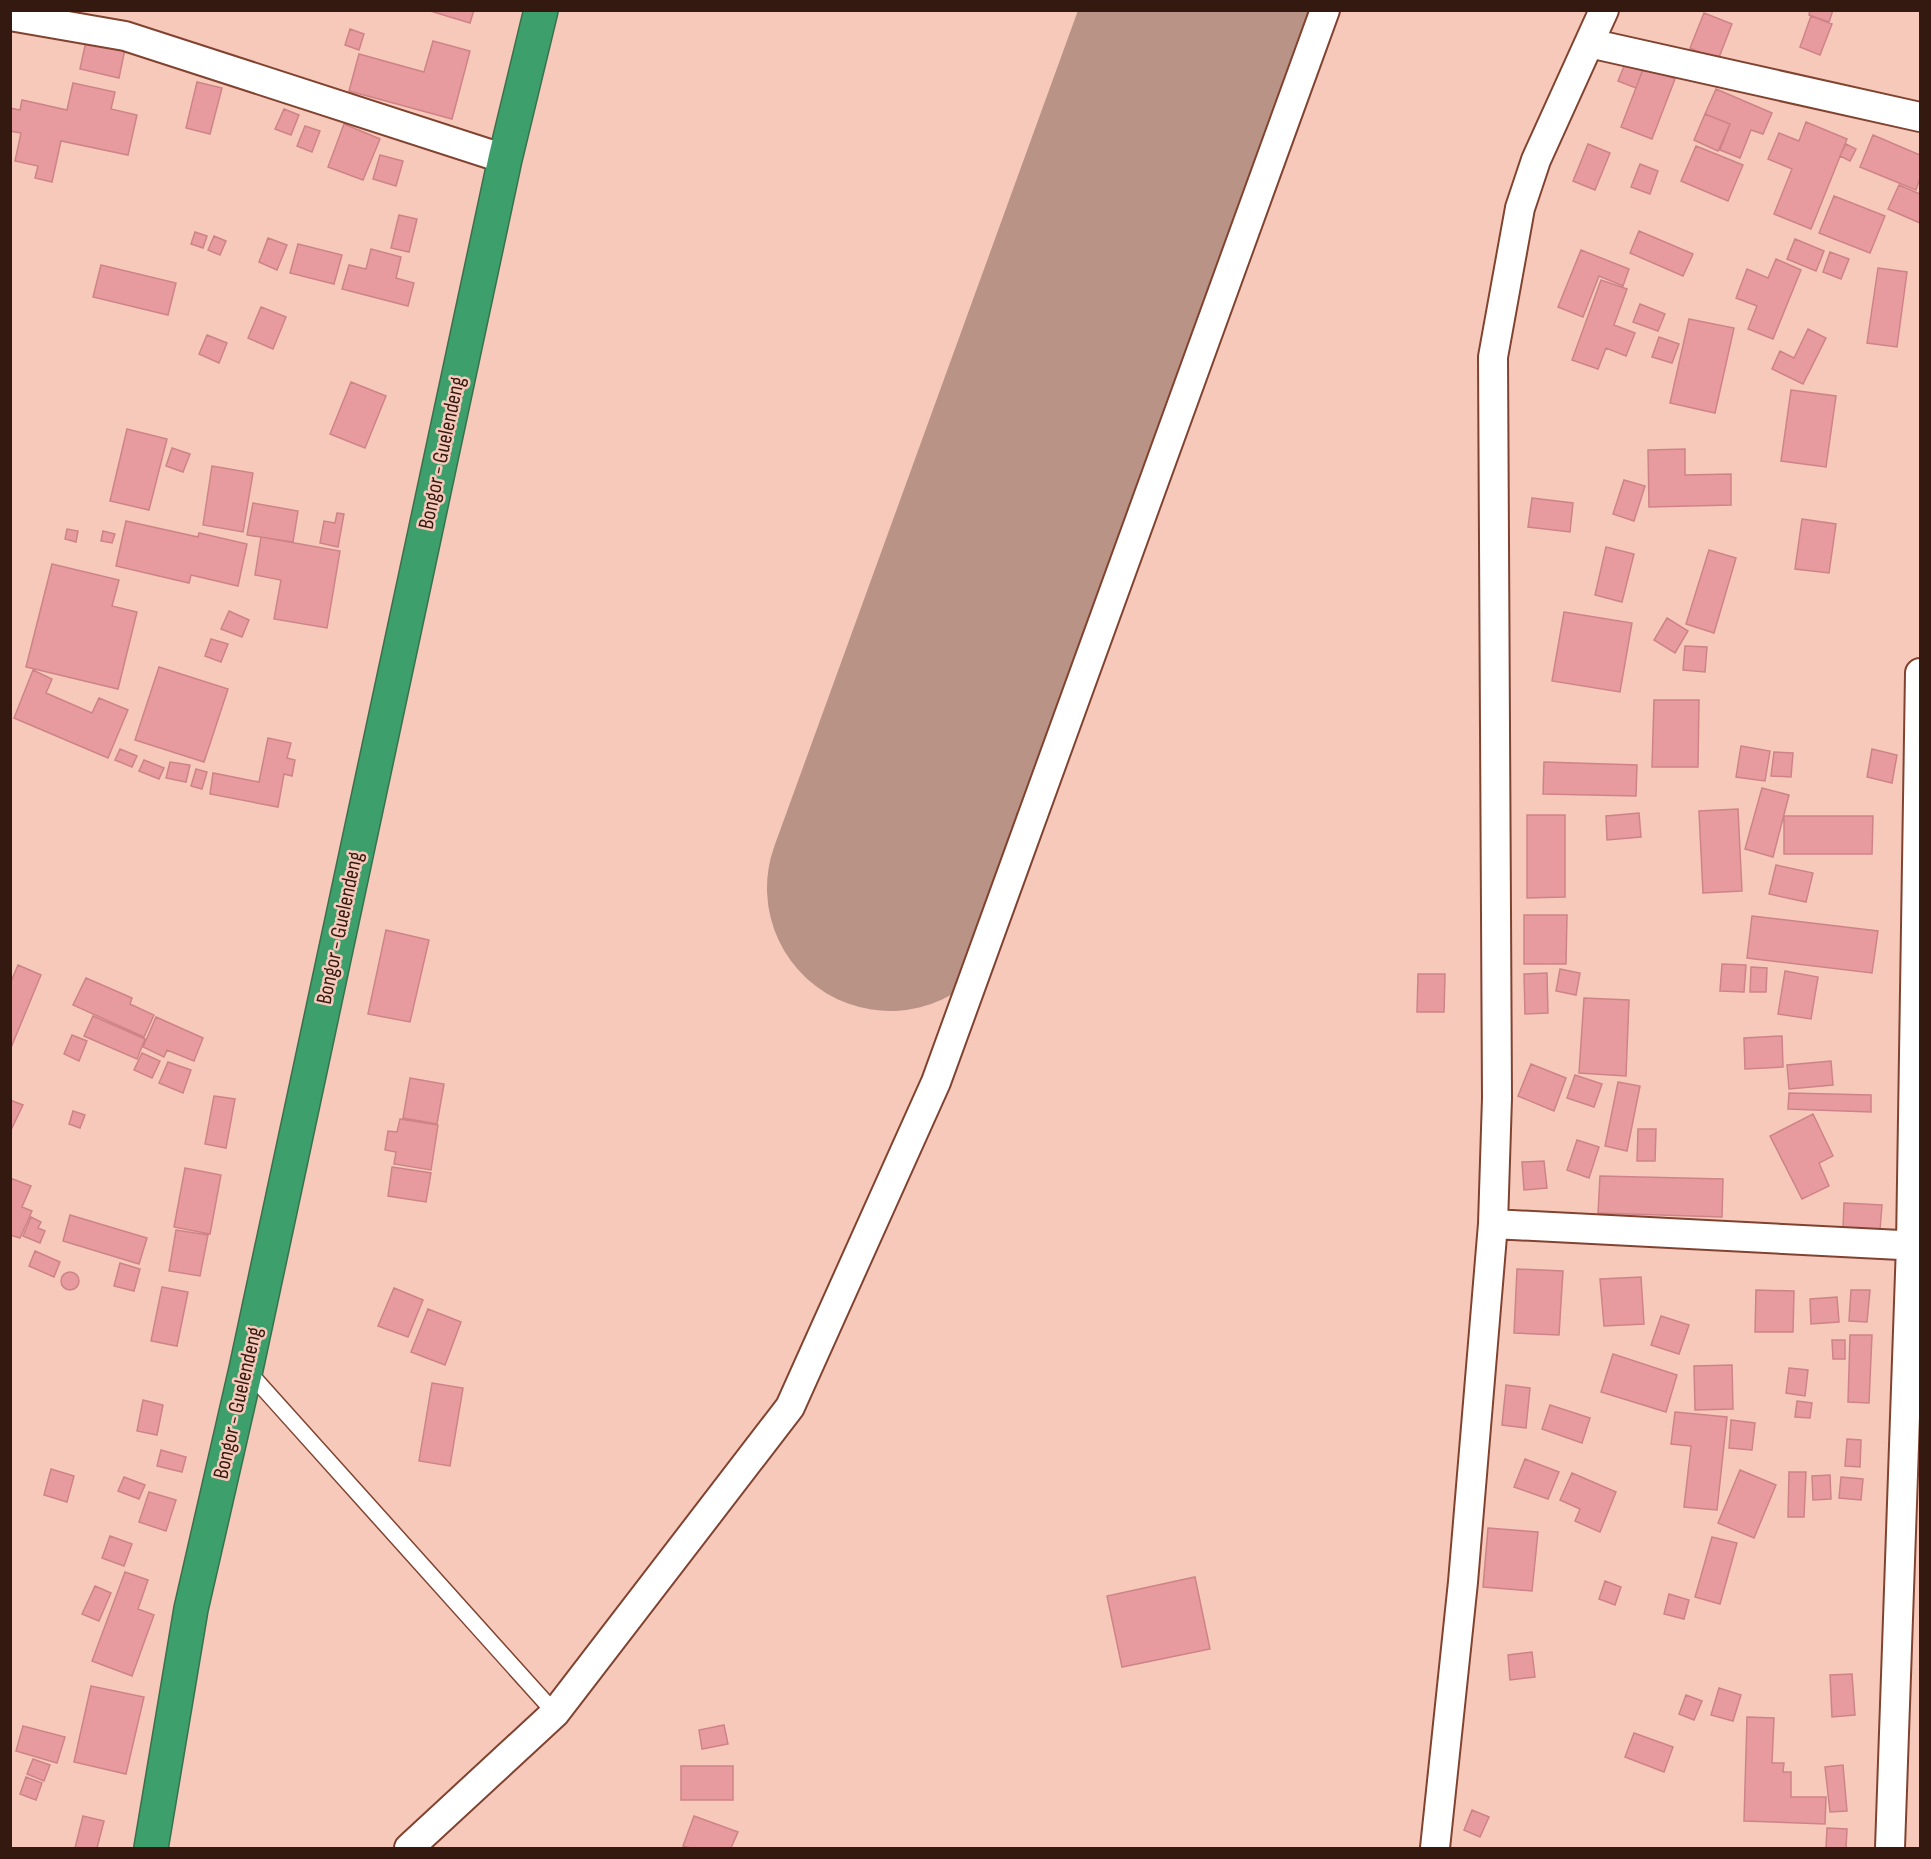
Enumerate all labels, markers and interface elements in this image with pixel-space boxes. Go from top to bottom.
street label: Bongor - Guelendeng [413,374,471,532]
street label: Bongor - Guelendeng [311,849,369,1007]
street label: Bongor - Guelendeng [207,1324,269,1482]

